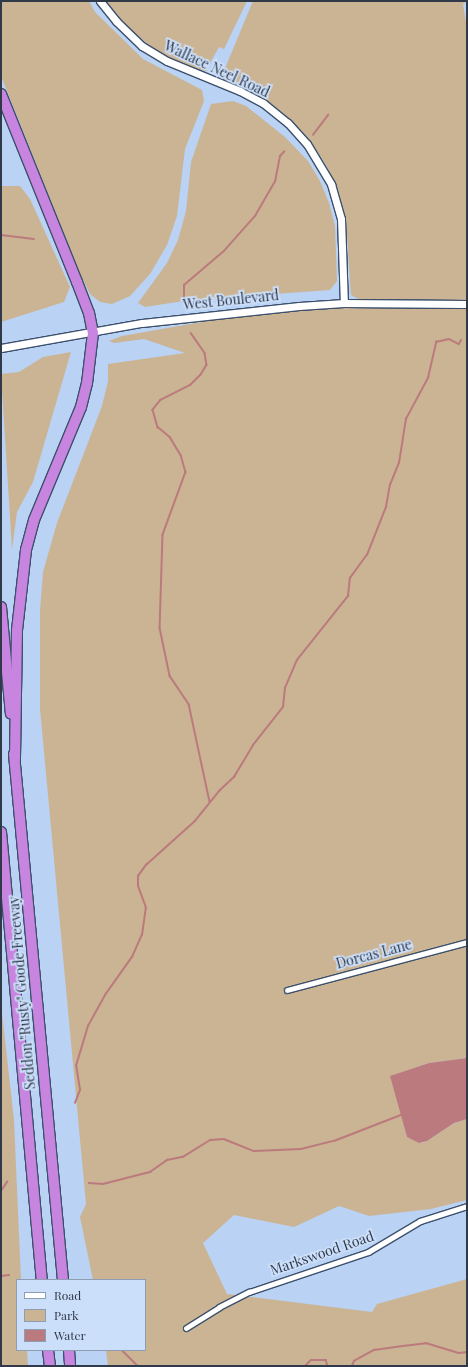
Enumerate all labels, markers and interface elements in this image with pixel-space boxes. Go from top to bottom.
street label: Wallace Neel Road [162,37,272,101]
street label: West Boulevard [182,287,280,313]
street label: Seddon "Rusty" Goode Freeway [5,895,39,1091]
street label: Dorcas Lane [334,936,414,972]
street label: Markswood Road [268,1227,376,1279]
legend [16,1279,146,1351]
text: Road [54,1287,81,1303]
text: Park [54,1307,79,1323]
text: Water [54,1327,86,1343]

